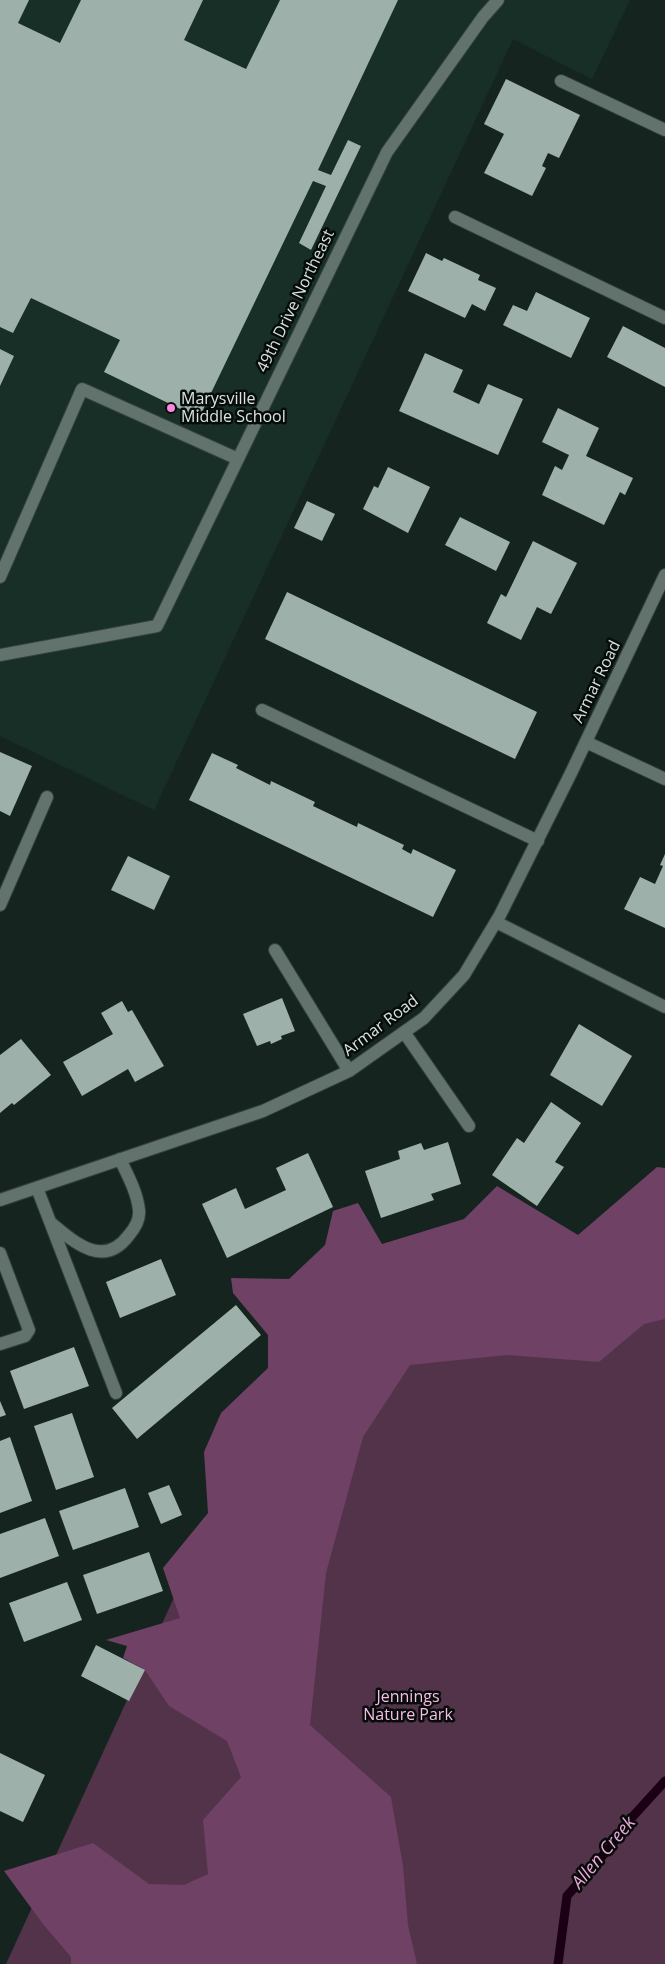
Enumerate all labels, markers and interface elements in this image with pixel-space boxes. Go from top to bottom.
street label: 49th Drive Northeast [253,227,339,375]
place label: Marysville Middle School [181,389,286,427]
marker: Marysville Middle School [165,402,177,414]
street label: Armar Road [569,638,625,726]
street label: Armar Road [340,991,422,1061]
park label: Jennings Nature Park [363,1687,453,1725]
water label: Allen Creek [568,1813,640,1893]

